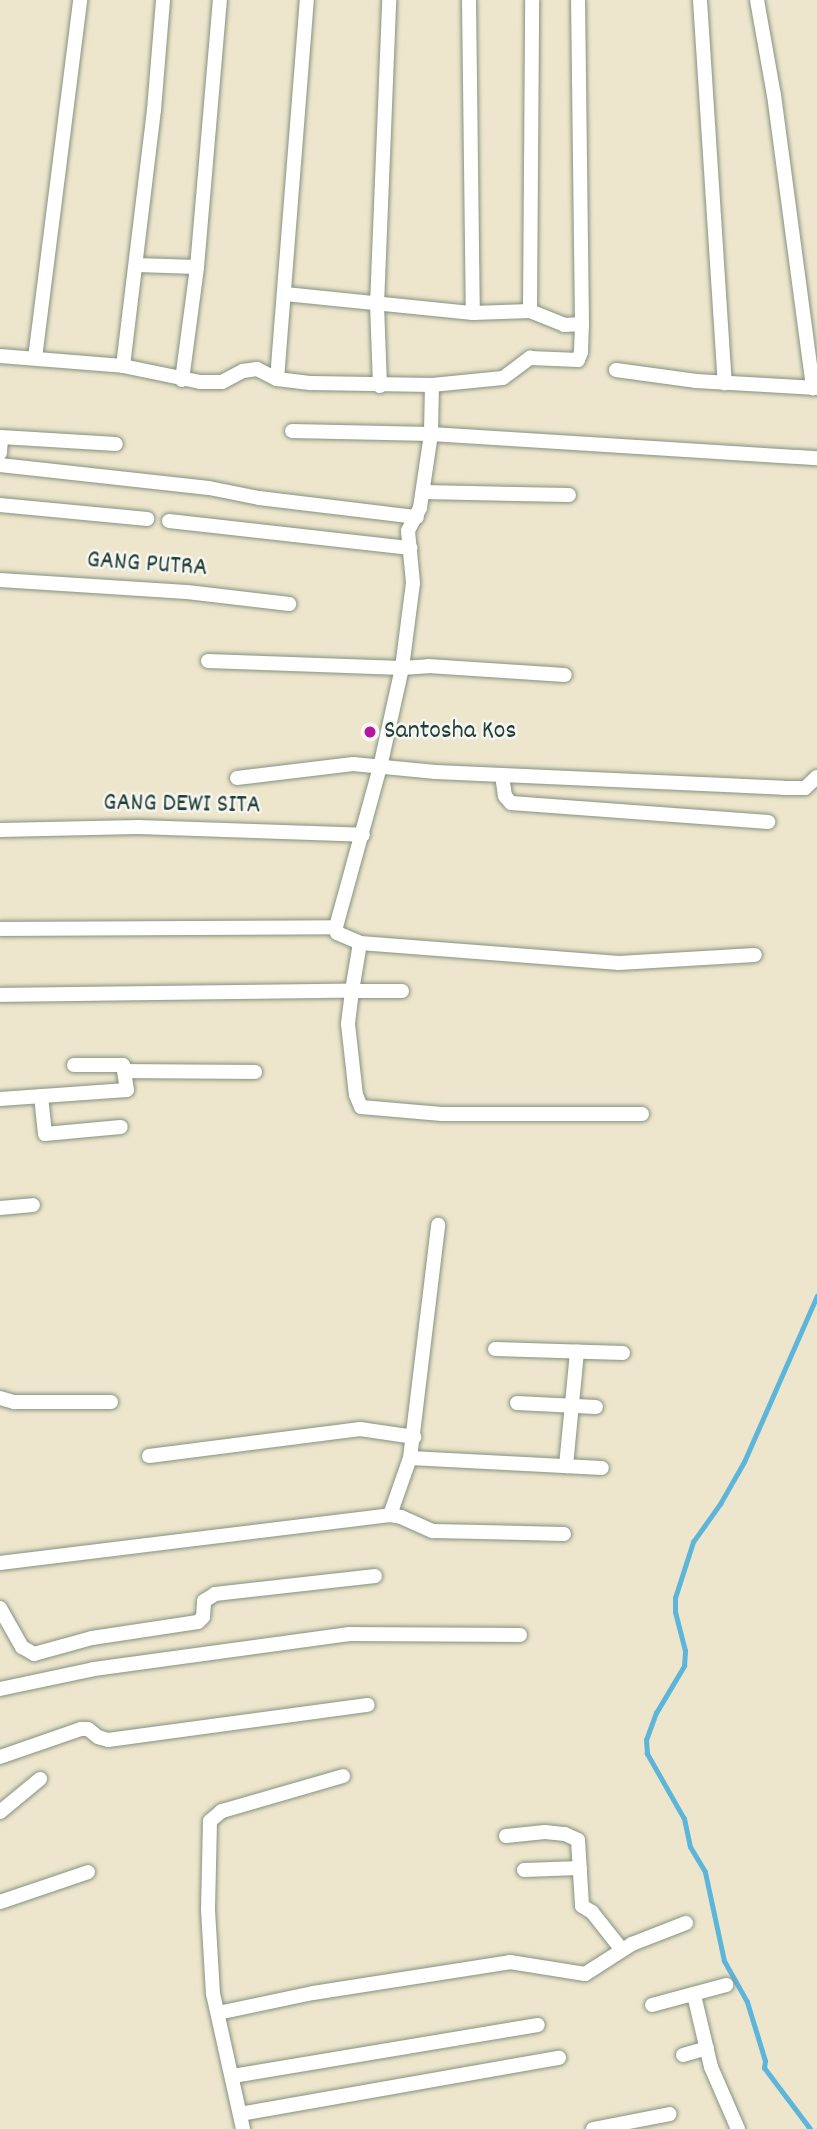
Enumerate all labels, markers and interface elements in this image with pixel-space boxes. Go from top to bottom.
street label: GANG PUTRA [86,545,208,585]
place label: Santosha Kos [384,716,516,748]
marker: Santosha Kos [362,724,378,740]
street label: GANG DEWI SITA [103,788,261,822]

